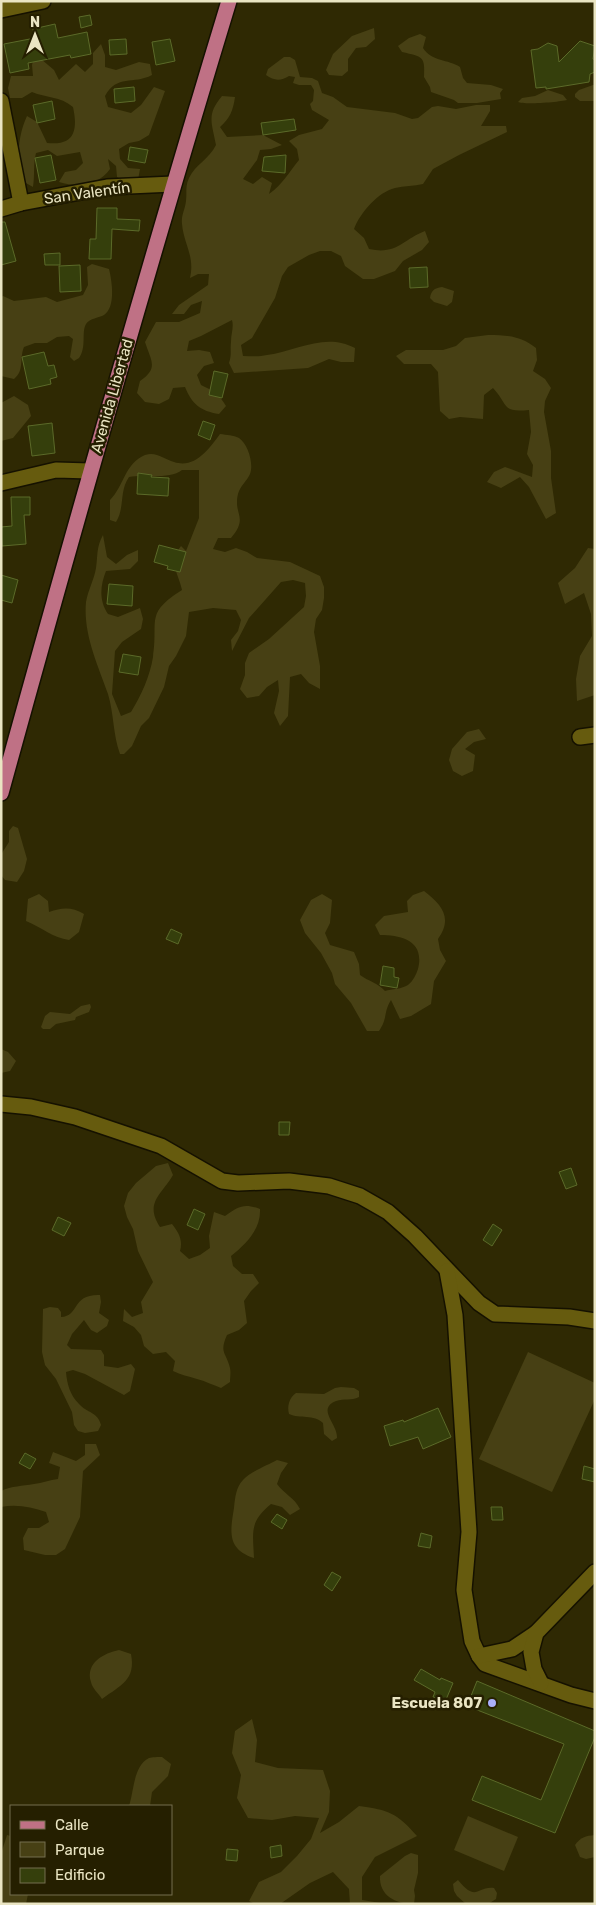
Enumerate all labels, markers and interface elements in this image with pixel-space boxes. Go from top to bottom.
north arrow [10,10,60,60]
text: N [30,14,40,31]
street label: San Valentín [43,178,131,208]
street label: Avenida Libertad [87,337,137,455]
place label: Escuela 807 [391,1694,482,1712]
marker: Escuela 807 [486,1697,498,1709]
legend [10,1805,172,1895]
text: Calle [55,1816,89,1834]
text: Parque [55,1841,105,1859]
text: Edificio [55,1866,105,1884]

